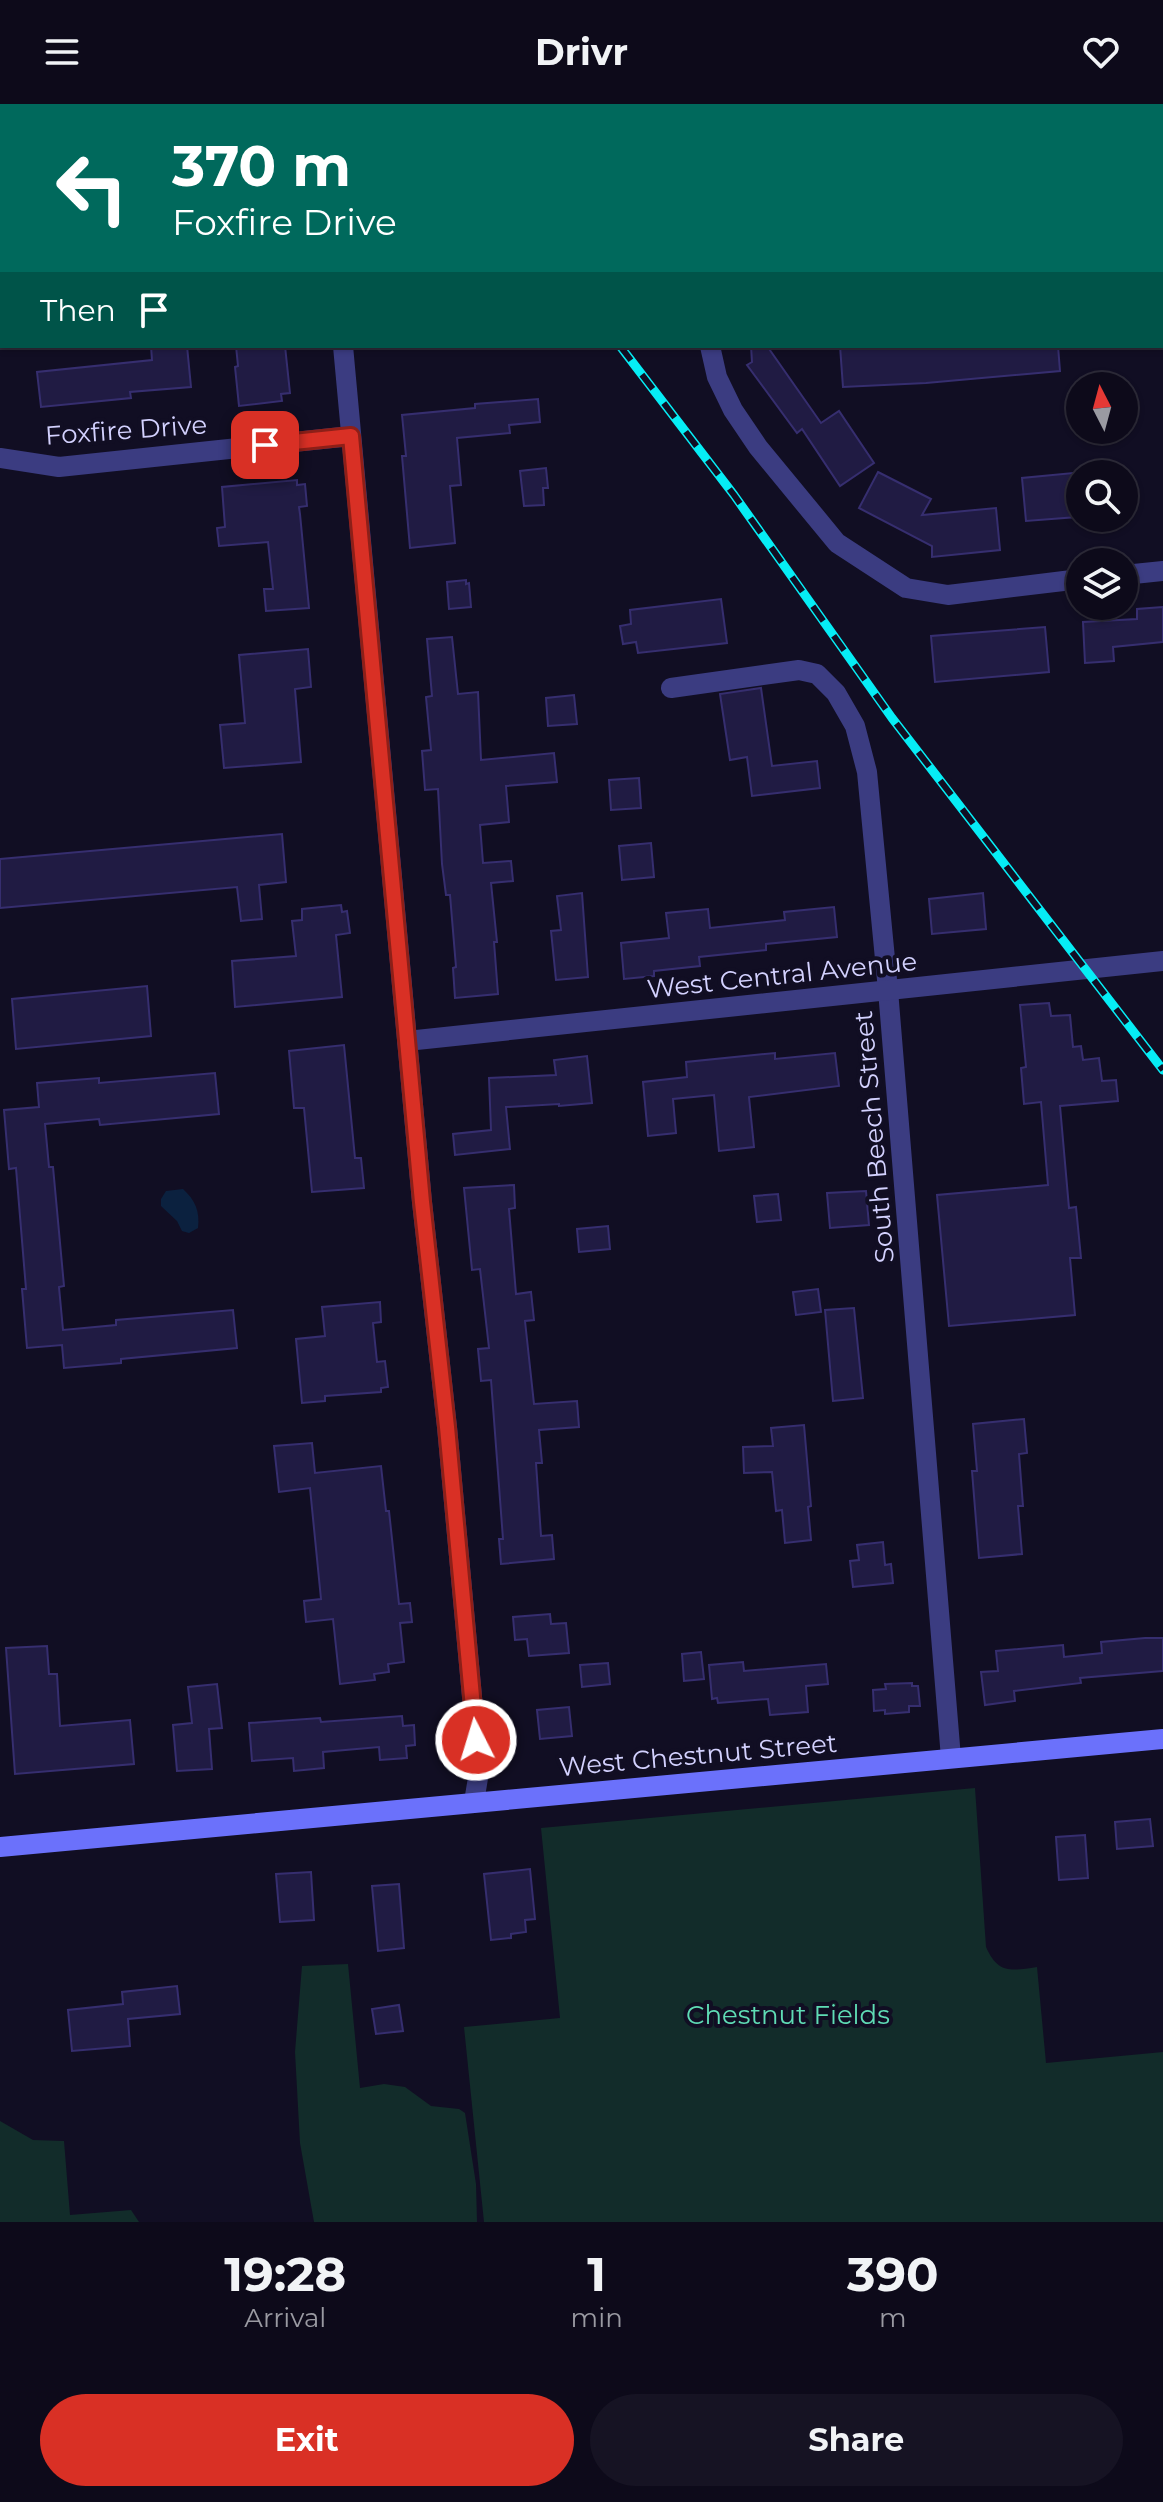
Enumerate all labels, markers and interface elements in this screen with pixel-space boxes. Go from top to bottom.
icon: menu [40,30,84,74]
text: Drivr [535,30,628,74]
icon: heart [1079,30,1123,74]
text: 370 m [172,132,351,200]
icon: left [40,136,144,240]
text: Foxfire Drive [172,200,397,244]
icon: arrive [132,288,176,332]
text: Then [40,292,116,329]
north arrow [1066,372,1138,444]
map controls [1066,372,1138,620]
street label: Foxfire Drive [44,408,208,452]
pin [231,411,299,479]
icon: arrive [243,423,287,467]
button: search [1066,460,1138,532]
button: layers [1066,548,1138,620]
street label: West Central Avenue [645,945,919,1005]
street label: South Beech Street [847,1010,901,1264]
position arrow [434,1698,518,1782]
street label: West Chestnut Street [558,1727,838,1783]
park label: Chestnut Fields [686,1999,890,2031]
text: 19:28 [224,2245,346,2303]
text: 1 [587,2245,606,2303]
text: 390 [847,2245,939,2303]
text: Arrival [244,2302,326,2334]
text: min [571,2302,623,2334]
text: m [879,2302,907,2334]
button: Exit [40,2394,574,2486]
button: Share [590,2394,1123,2486]

